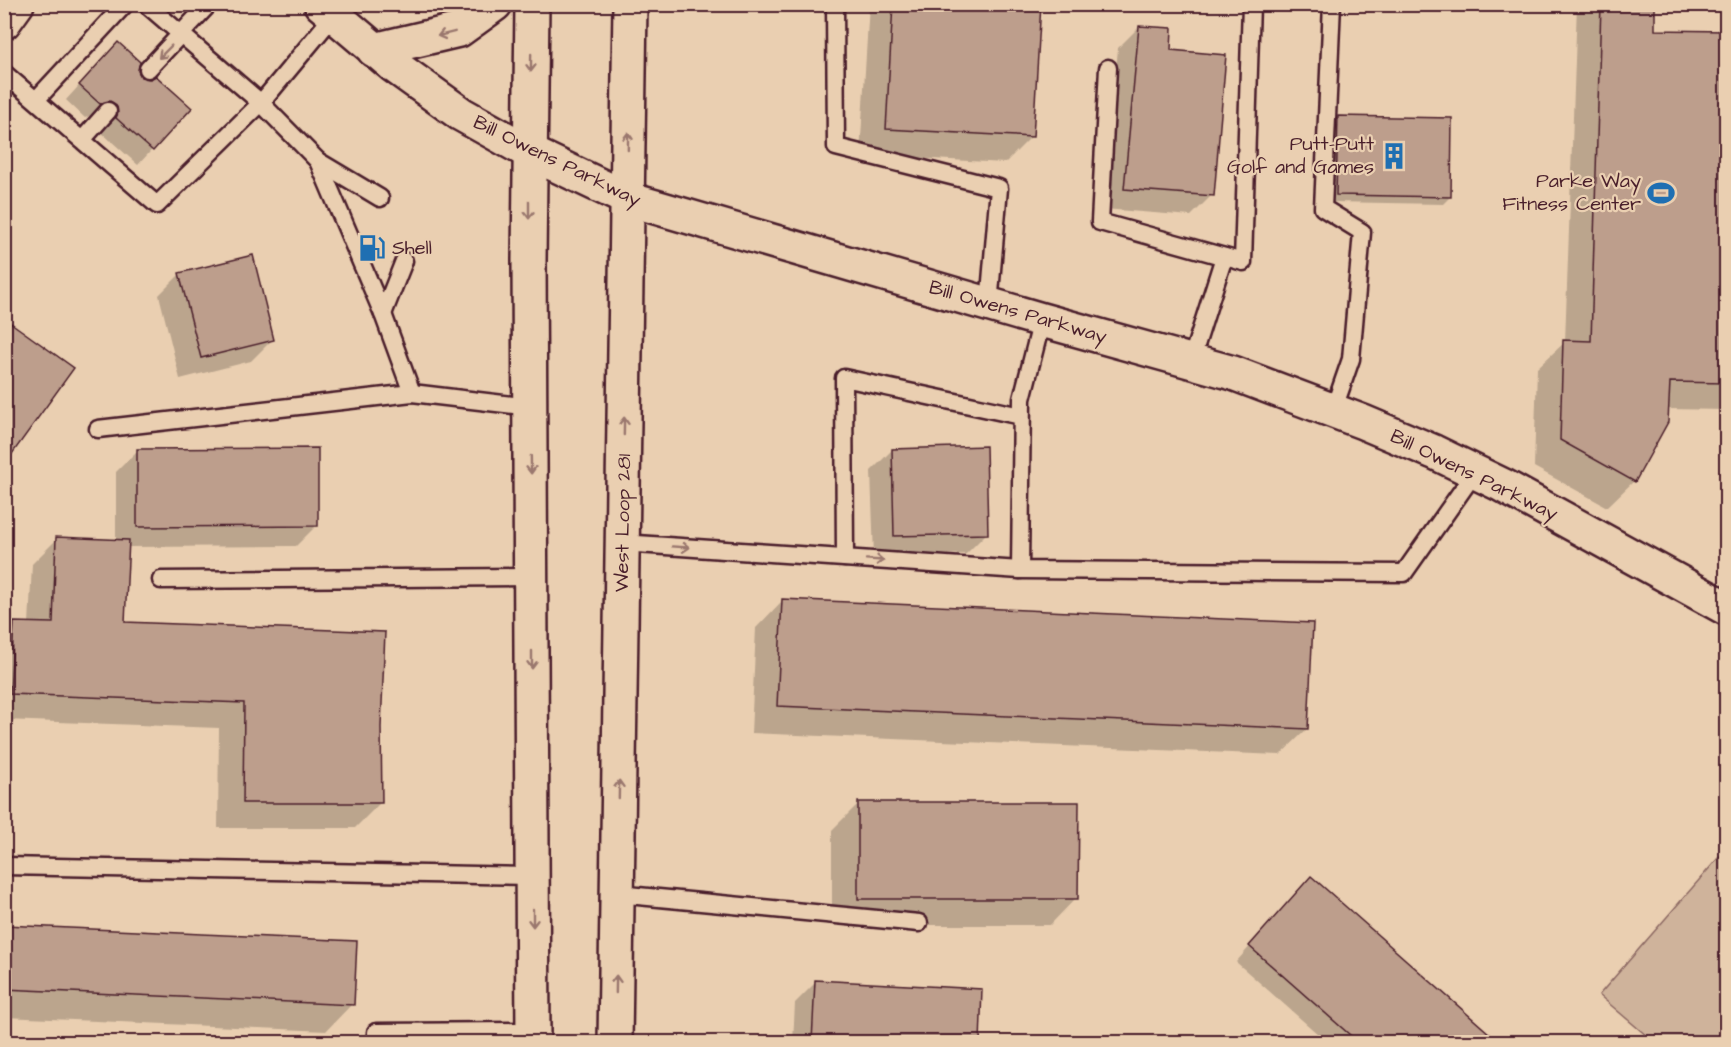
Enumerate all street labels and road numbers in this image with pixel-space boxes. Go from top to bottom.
street label: Bill Owens Parkway [468,108,646,215]
street label: Bill Owens Parkway [926,273,1110,352]
street label: Bill Owens Parkway [1385,422,1563,529]
street label: West Loop 281 [608,453,638,592]

